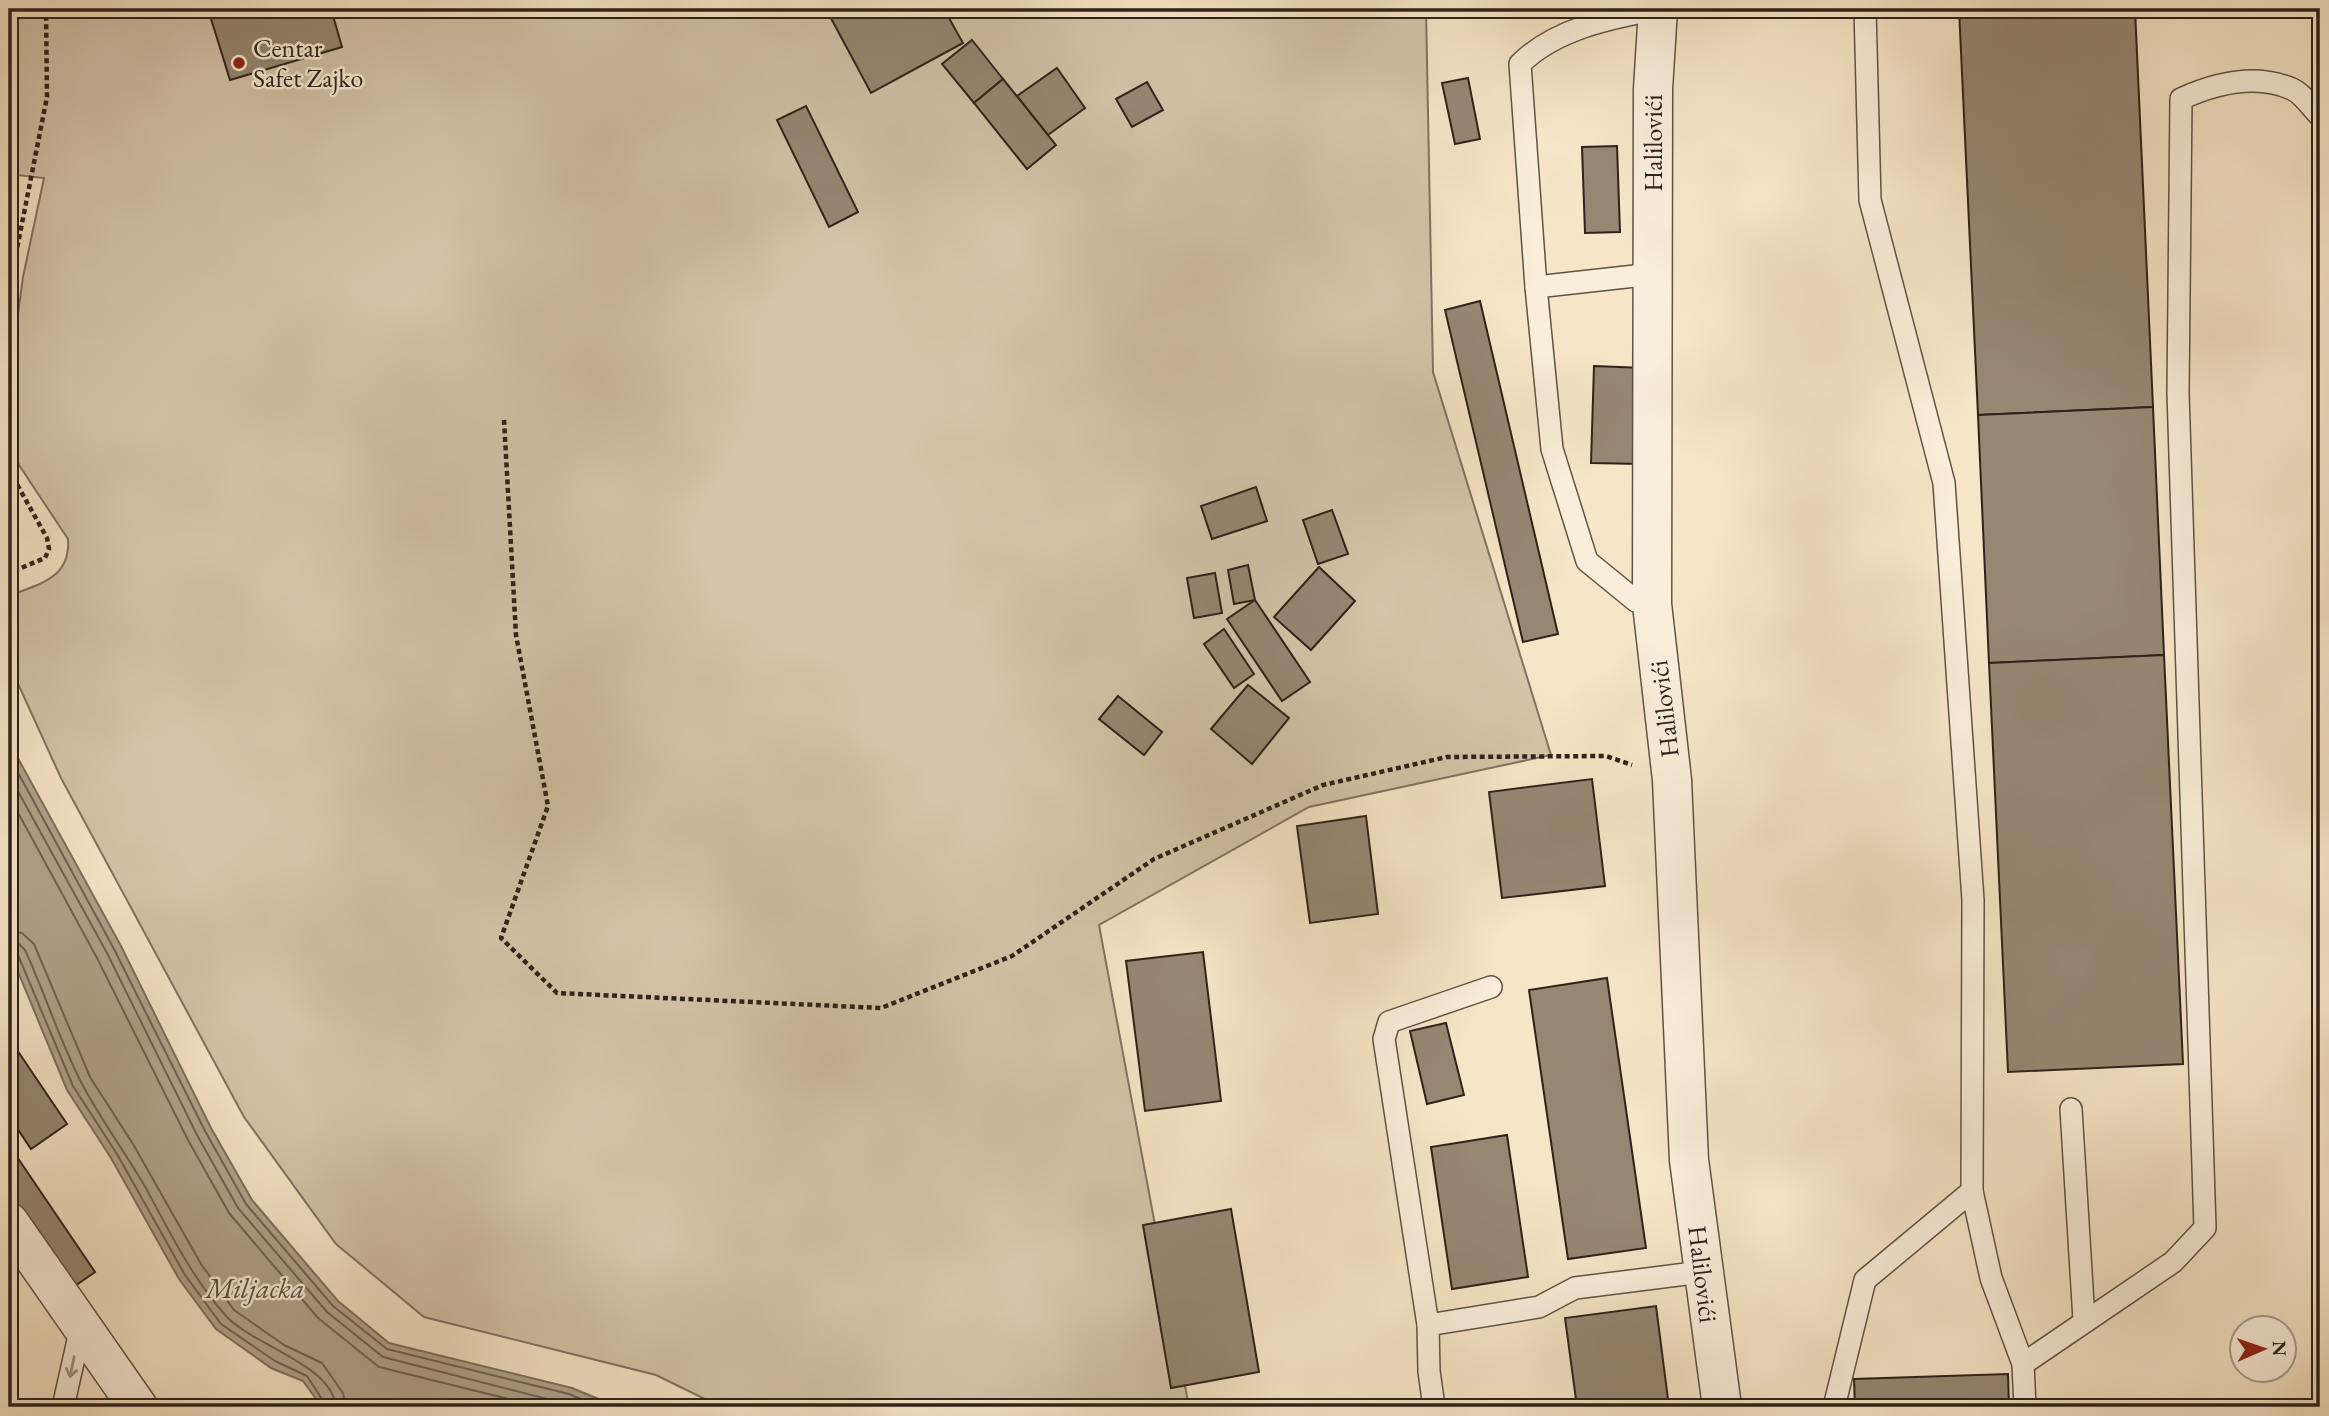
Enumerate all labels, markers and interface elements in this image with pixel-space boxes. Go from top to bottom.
place label: Centar Safet Zajko [253,31,363,95]
marker: Centar Safet Zajko [231,55,247,71]
street label: Halilovići [1636,94,1670,192]
street label: Halilovići [1641,659,1687,759]
street label: Halilovići [1680,1224,1726,1324]
water label: Miljacka [204,1270,304,1306]
north arrow [2228,1314,2298,1384]
text: N [2267,1340,2292,1357]
one-way arrow [65,1355,79,1378]

